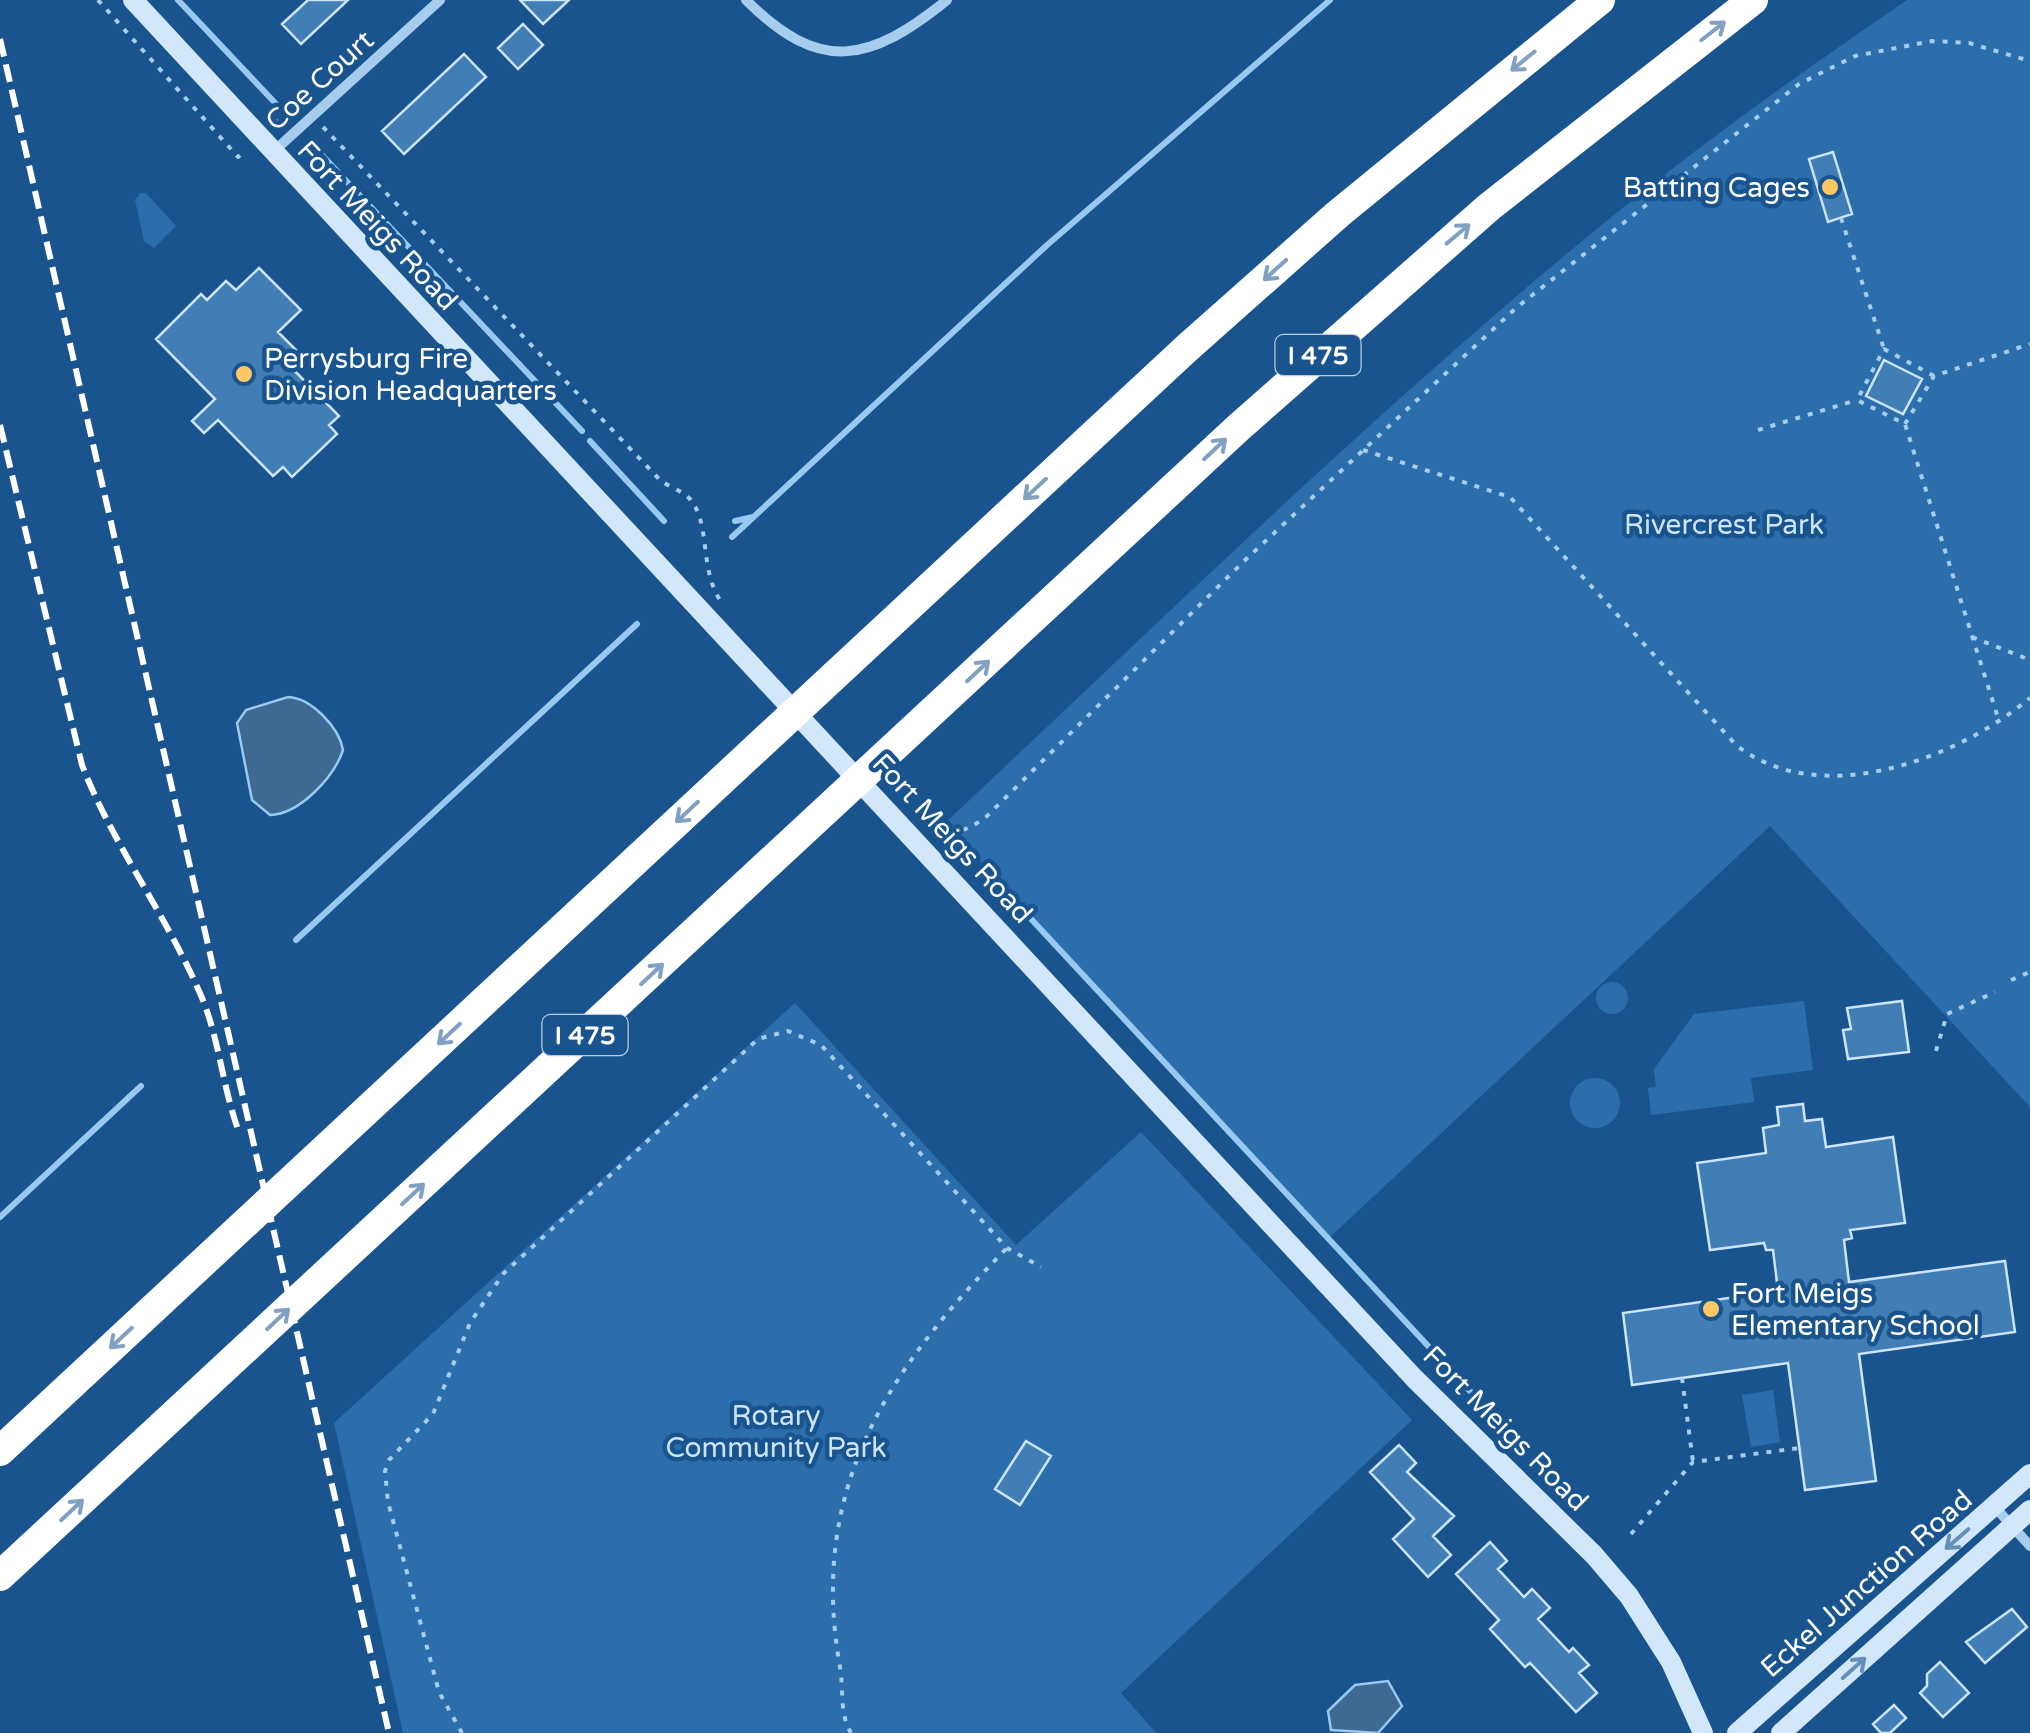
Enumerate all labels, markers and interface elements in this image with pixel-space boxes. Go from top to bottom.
one-way arrow [1699,20,1725,42]
street label: Coe Court [259,23,381,138]
one-way arrow [1511,50,1537,72]
street label: Fort Meigs Road [290,134,465,318]
place label: Batting Cages [1623,171,1810,205]
marker: Batting Cages [1819,176,1841,198]
one-way arrow [1445,223,1471,245]
one-way arrow [1263,259,1288,282]
road number: I 475 [1276,335,1360,375]
place label: Perrysburg Fire Division Headquarters [264,342,557,408]
marker: Perrysburg Fire Division Headquarters [233,363,255,385]
one-way arrow [1202,438,1227,461]
one-way arrow [1023,477,1048,500]
park label: Rivercrest Park [1624,508,1824,542]
one-way arrow [965,660,990,683]
street label: Fort Meigs Road [865,747,1040,931]
one-way arrow [675,801,700,824]
one-way arrow [639,962,664,985]
road number: I 475 [542,1015,628,1055]
one-way arrow [437,1022,462,1045]
one-way arrow [400,1183,425,1206]
place label: Fort Meigs Elementary School [1731,1277,1980,1343]
marker: Fort Meigs Elementary School [1700,1298,1722,1320]
one-way arrow [265,1307,290,1330]
one-way arrow [109,1326,134,1349]
street label: Fort Meigs Road [1416,1339,1595,1518]
park label: Rotary Community Park [665,1399,887,1465]
street label: Eckel Junction Road [1754,1483,1979,1685]
one-way arrow [59,1498,83,1522]
one-way arrow [1945,1527,1970,1550]
one-way arrow [1841,1657,1866,1680]

